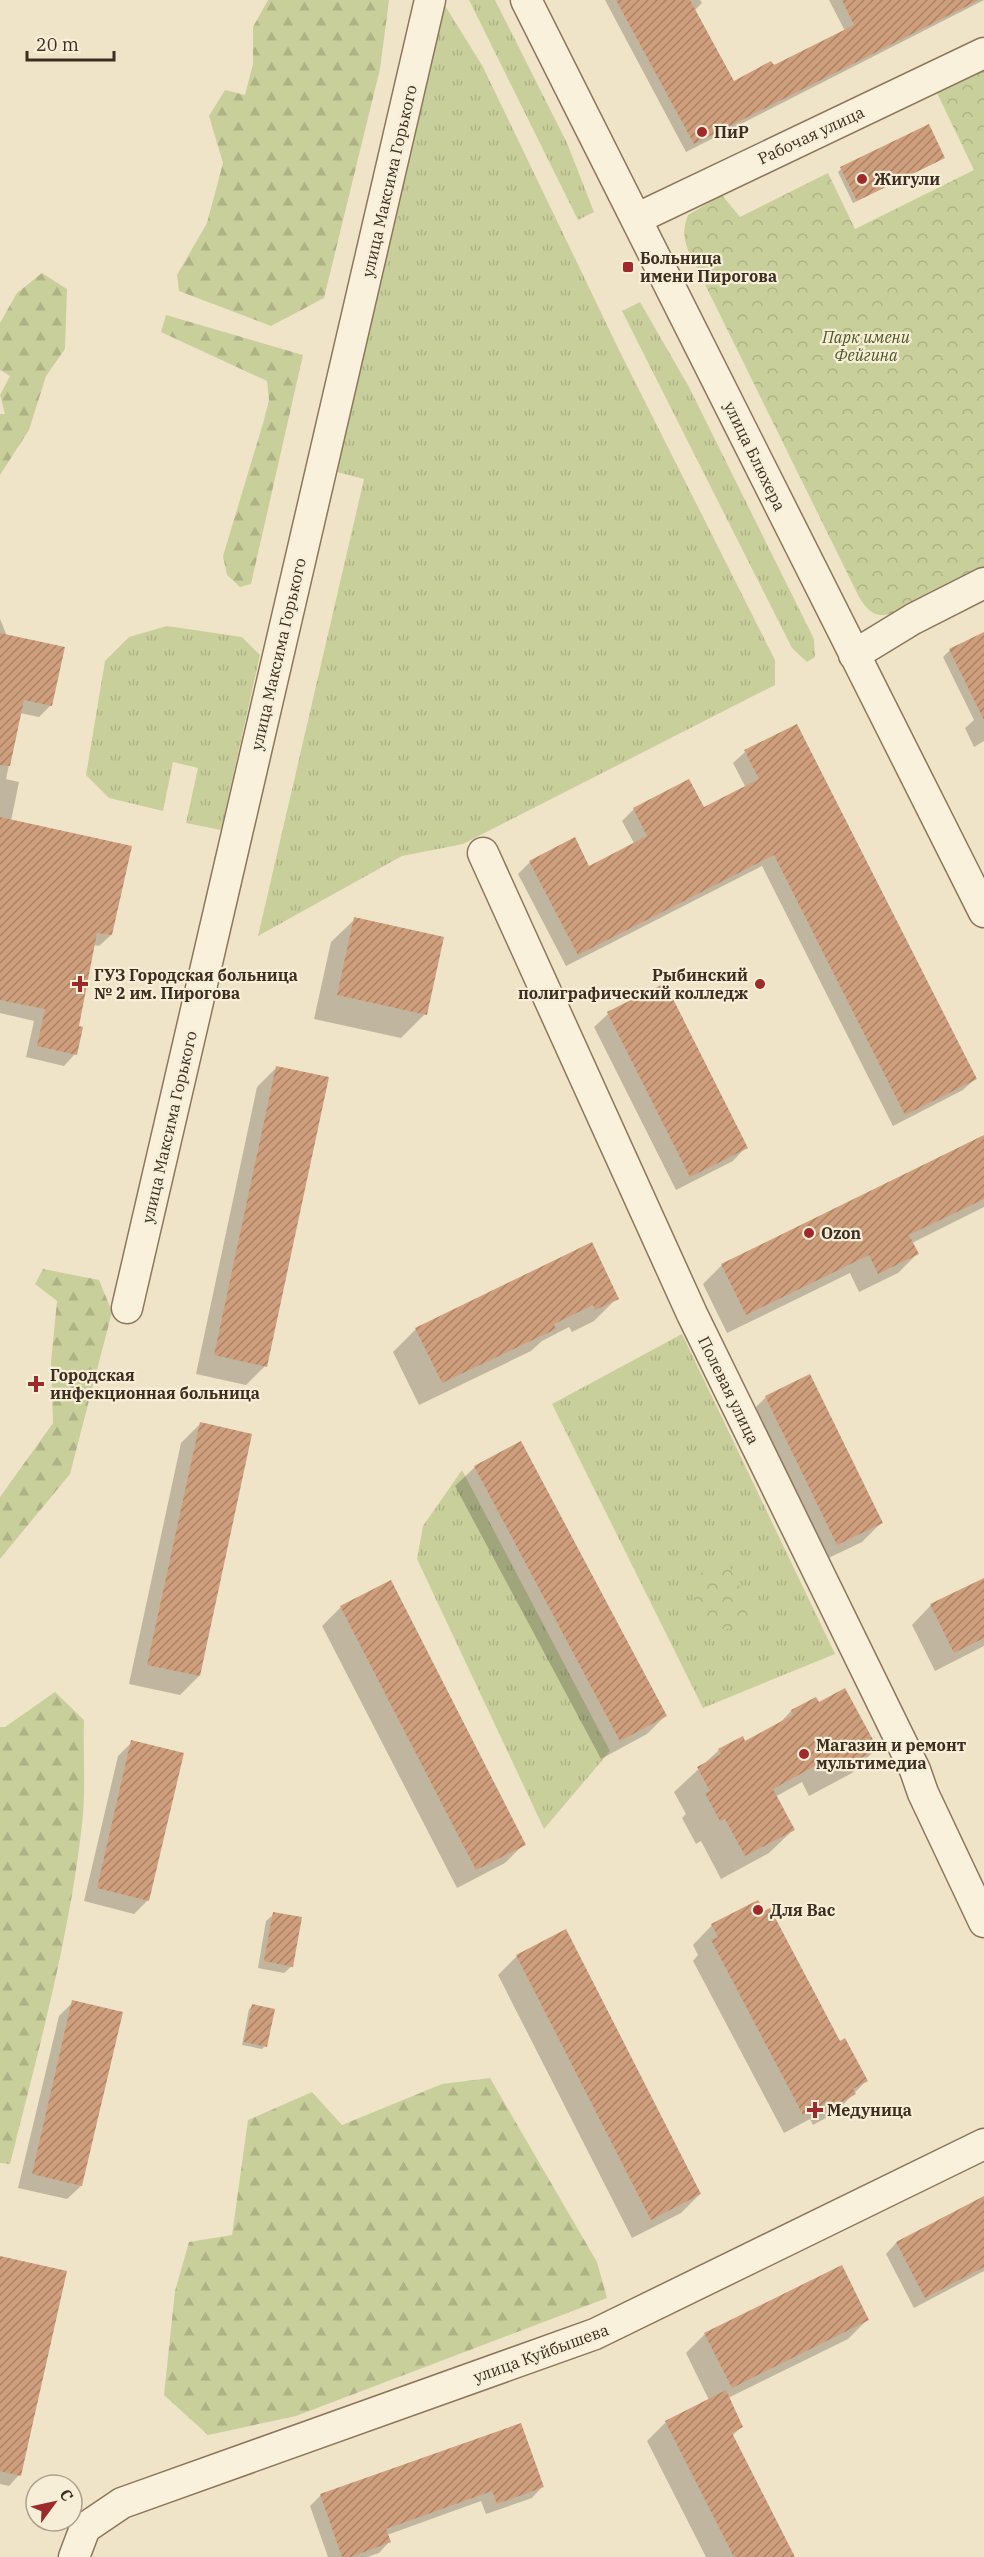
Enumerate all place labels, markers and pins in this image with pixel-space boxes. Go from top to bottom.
place label: ПиР [714,122,749,142]
marker: ПиР [695,125,709,139]
place label: Жигули [874,169,940,189]
marker: Жигули [855,172,869,186]
place label: Больница имени Пирогова [640,248,777,286]
marker: Больница имени Пирогова [621,260,635,274]
place label: ГУЗ Городская больница № 2 им. Пирогова [94,965,298,1003]
place label: Рыбинский полиграфический колледж [518,965,748,1003]
marker: ГУЗ Городская больница № 2 им. Пирогова [71,975,89,993]
marker: Рыбинский полиграфический колледж [753,977,767,991]
place label: Ozon [821,1223,861,1243]
marker: Ozon [802,1226,816,1240]
place label: Городская инфекционная больница [50,1365,260,1403]
marker: Городская инфекционная больница [27,1375,45,1393]
place label: Магазин и ремонт мультимедиа [816,1735,967,1773]
marker: Магазин и ремонт мультимедиа [797,1747,811,1761]
place label: Для Вас [770,1900,836,1920]
marker: Для Вас [751,1903,765,1917]
place label: Медуница [827,2100,912,2120]
marker: Медуница [808,2103,822,2117]

